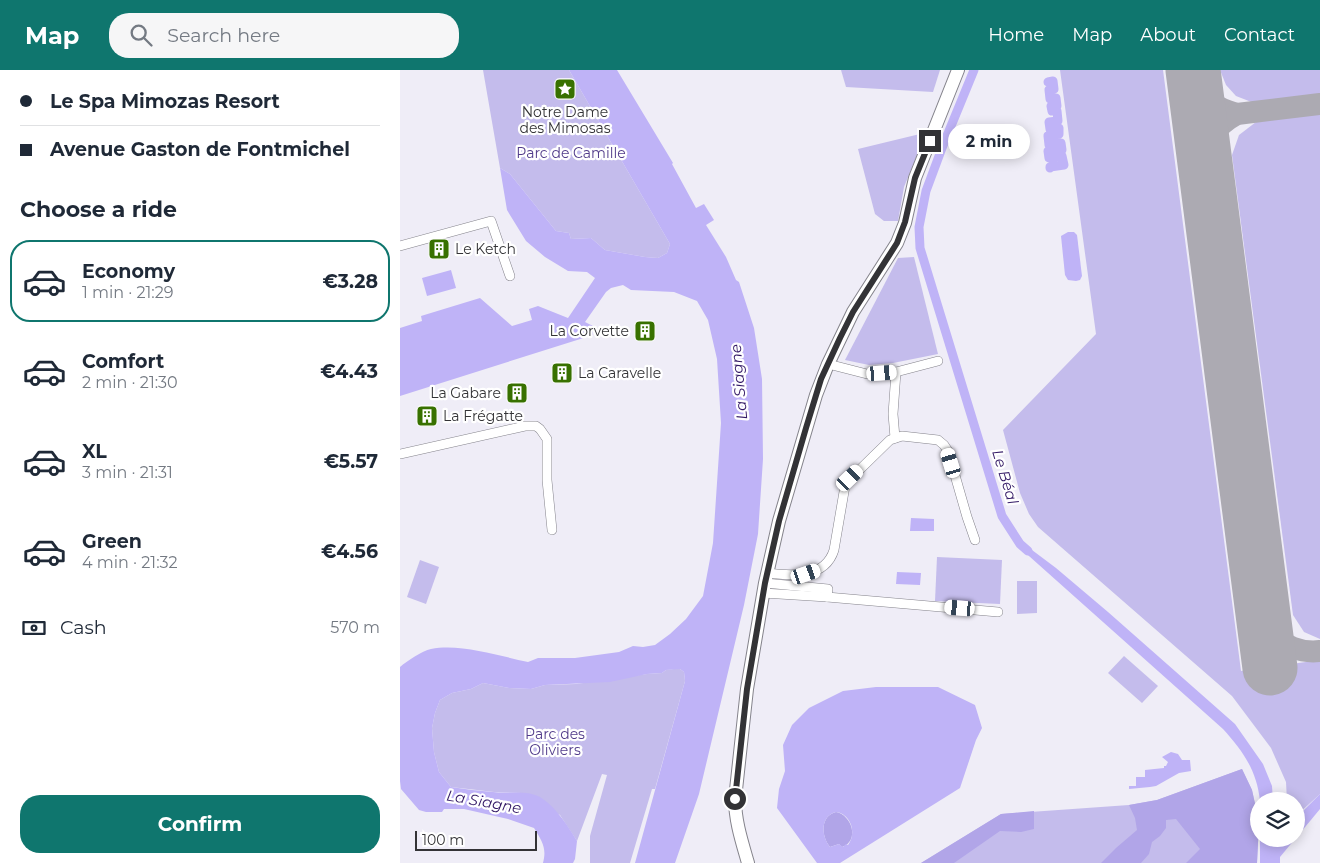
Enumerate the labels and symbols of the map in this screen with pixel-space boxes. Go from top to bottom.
place icon: Notre Dame des Mimosas [553,77,577,101]
place label: Notre Dame des Mimosas [519,103,611,137]
callout: 2 min [948,124,1030,158]
route end [919,130,941,152]
park label: Parc de Camille [516,144,626,162]
building icon: Le Ketch [427,237,451,261]
place label: Le Ketch [455,240,516,258]
building icon: La Corvette [633,319,657,343]
place label: La Corvette [549,322,629,340]
water label: La Siagne [726,343,751,421]
building icon: La Caravelle [550,361,574,385]
place label: La Caravelle [578,364,661,382]
car [866,364,897,382]
building icon: La Gabare [505,381,529,405]
place label: La Gabare [430,384,501,402]
building icon: La Frégatte [415,404,439,428]
place label: La Frégatte [443,407,523,425]
car [939,446,962,480]
water label: Le Béal [988,447,1023,507]
car [834,462,866,494]
car [789,562,822,586]
car [944,599,975,617]
park label: Parc des Oliviers [525,725,585,759]
water label: La Siagne [445,786,523,817]
route start [724,788,746,810]
scale bar [415,828,538,851]

